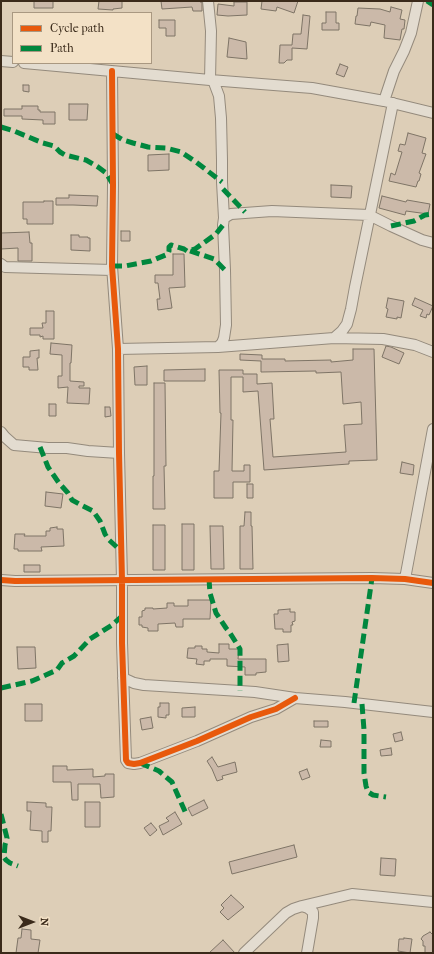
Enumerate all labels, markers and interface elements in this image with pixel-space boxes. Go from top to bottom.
legend [12,12,152,64]
text: Cycle path [50,21,104,35]
text: Path [50,41,74,55]
north arrow [12,902,52,942]
text: N [38,918,51,926]

